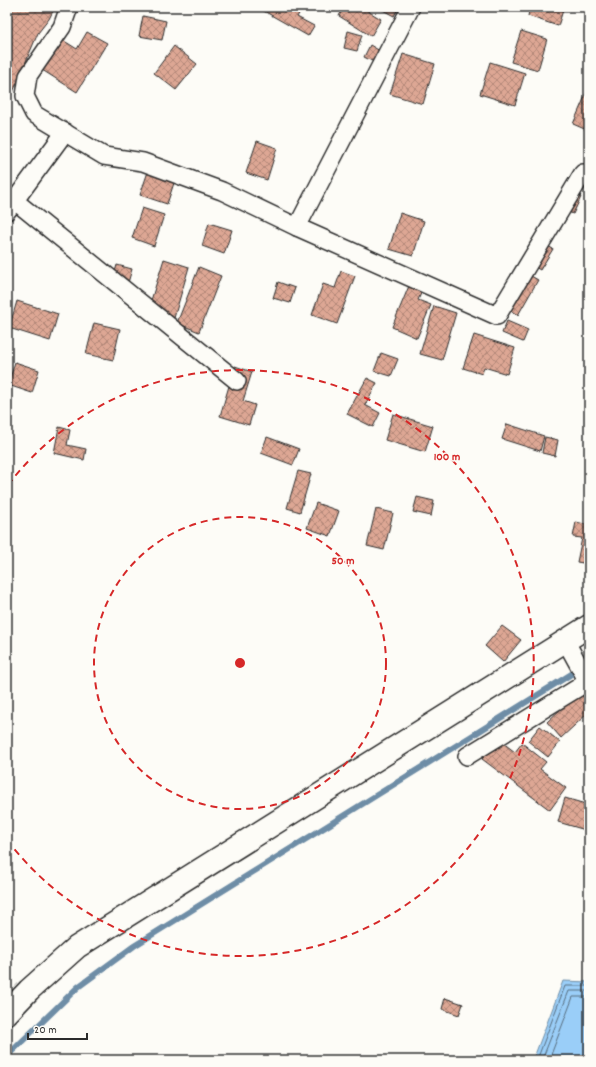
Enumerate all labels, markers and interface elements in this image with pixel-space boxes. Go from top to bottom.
text: 100 m [434,449,460,466]
text: 50 m [331,553,355,570]
centre of rings [233,656,247,670]
scale bar [28,1015,87,1041]
text: 20 m [34,1022,57,1039]

